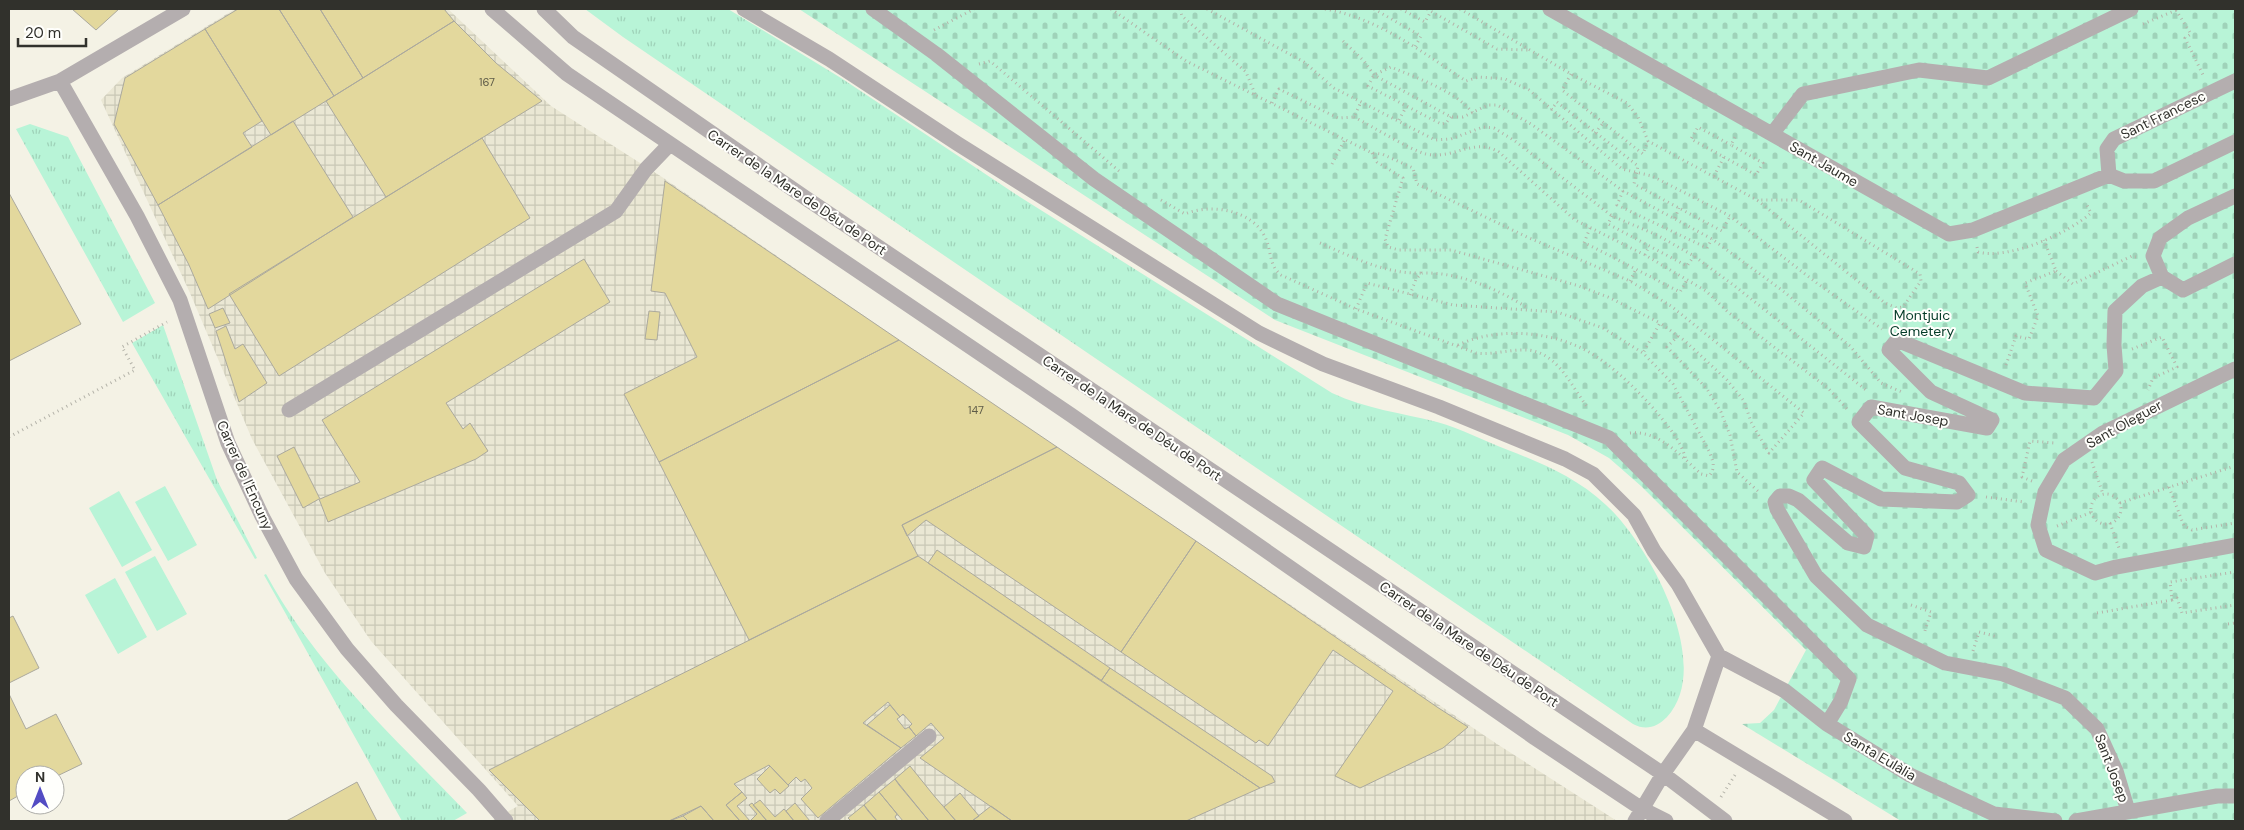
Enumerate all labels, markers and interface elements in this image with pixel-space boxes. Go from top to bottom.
scale bar [18,15,85,47]
text: 20 m [25,23,61,43]
house number: 167 [479,75,495,89]
street label: Sant Francesc [2118,87,2208,143]
street label: Carrer de la Mare de Déu de Port [704,125,890,259]
street label: Sant Jaume [1787,137,1861,191]
park label: Montjuic Cemetery [1890,306,1954,340]
street label: Carrer de la Mare de Déu de Port [1039,351,1225,485]
street label: Sant Oleguer [2083,396,2165,452]
street label: Sant Josep [1876,400,1950,430]
house number: 147 [968,403,984,417]
street label: Carrer de l'Encuny [213,417,277,533]
street label: Carrer de la Mare de Déu de Port [1376,577,1562,711]
street label: Santa Eulàlia [1840,727,1920,785]
street label: Sant Josep [2091,731,2133,805]
north arrow [15,765,65,815]
text: N [35,768,45,786]

